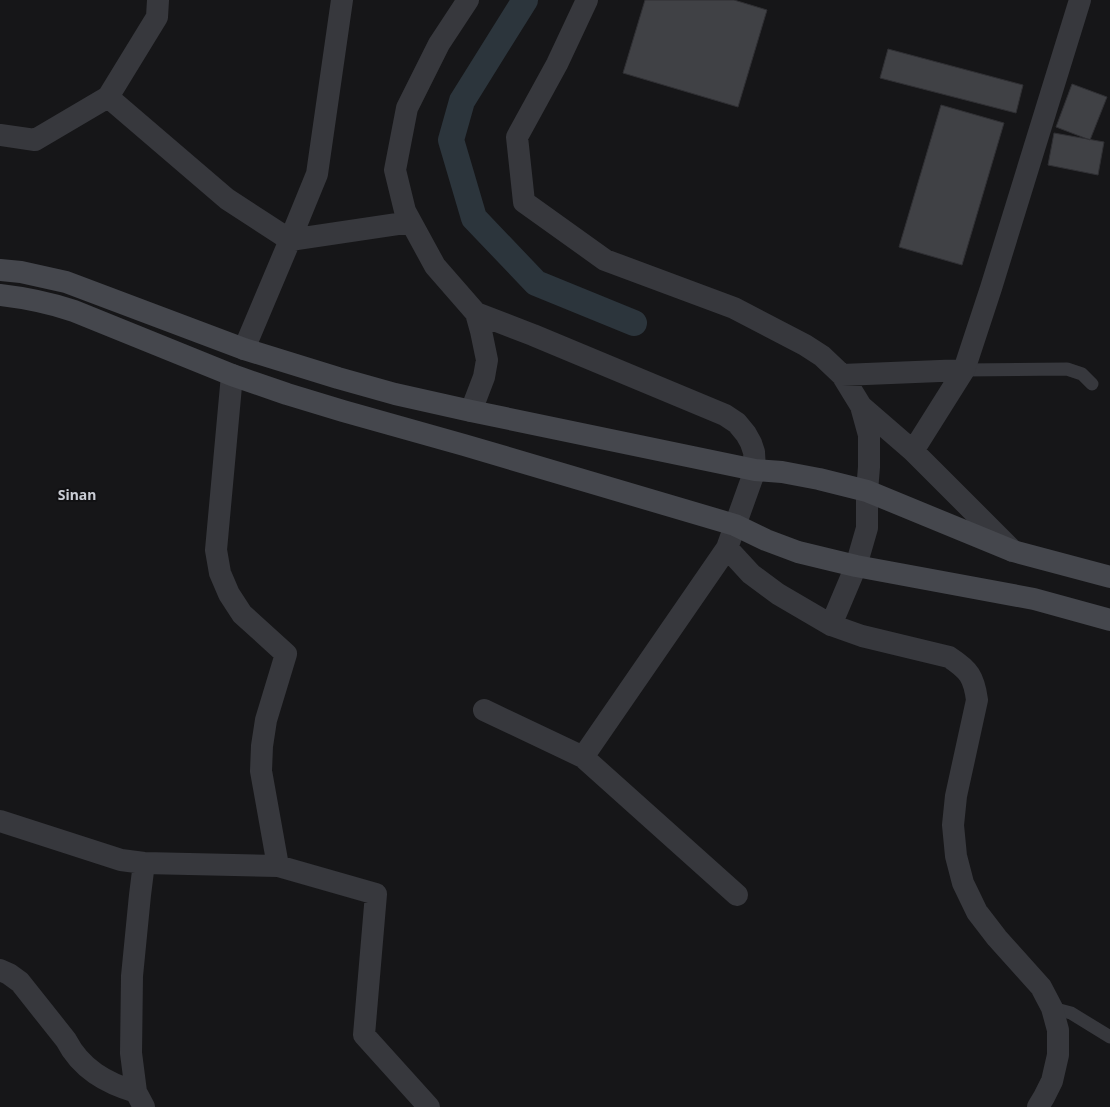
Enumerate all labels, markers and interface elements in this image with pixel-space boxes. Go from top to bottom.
district label: Sinan [58,485,96,504]

